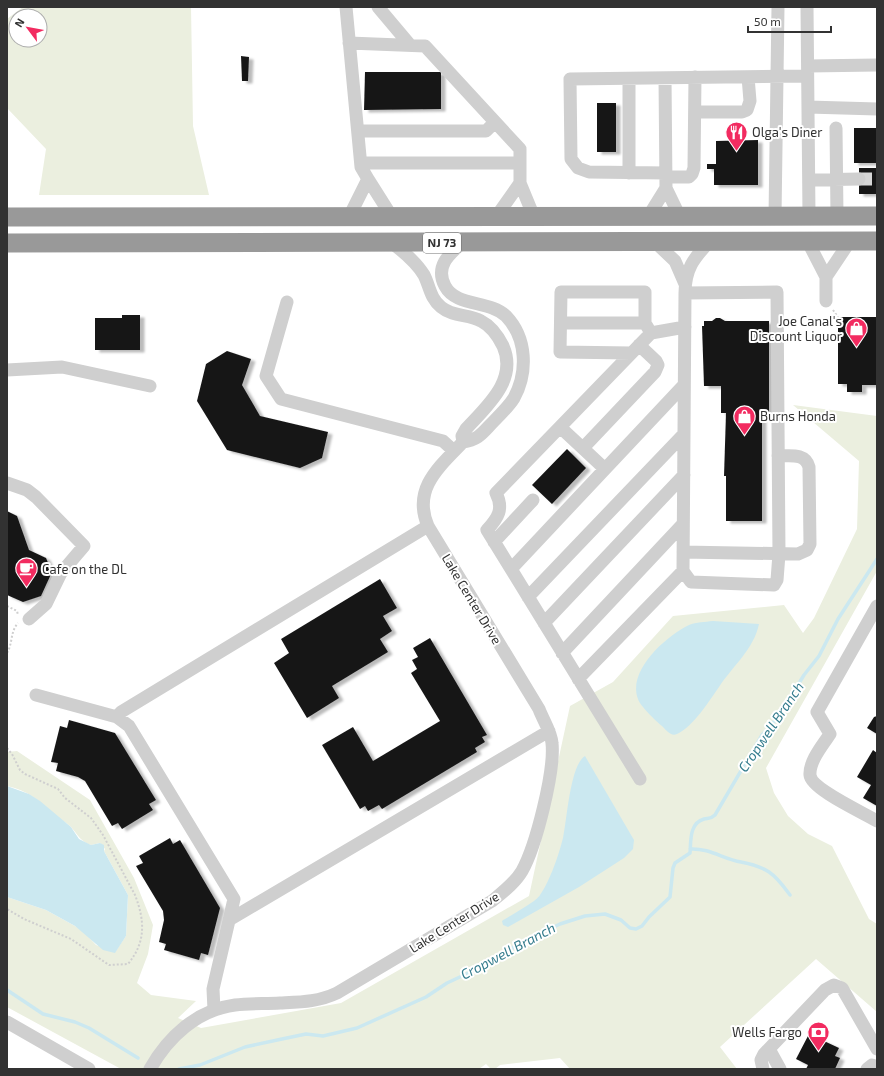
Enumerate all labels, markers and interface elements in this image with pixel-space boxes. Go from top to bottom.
north arrow [8,8,48,48]
scale bar [748,8,831,34]
text: 50 m [754,14,781,28]
text: N [11,16,27,29]
restaurant icon: Olga's Diner [724,119,750,152]
place label: Olga's Diner [752,124,823,140]
road number: NJ 73 [423,233,461,253]
place label: Joe Canal's Discount Liquor [750,313,842,344]
shop icon: Joe Canal's Discount Liquor [844,315,870,348]
shop icon: Burns Honda [731,403,757,436]
place label: Burns Honda [760,408,836,424]
street label: Lake Center Drive [439,551,505,647]
cafe icon: Cafe on the DL [13,556,39,589]
place label: Cafe on the DL [42,561,127,577]
water label: Cropwell Branch [734,679,807,775]
street label: Lake Center Drive [406,888,502,956]
water label: Cropwell Branch [458,918,558,983]
bank icon: Wells Fargo [805,1019,831,1052]
place label: Wells Fargo [732,1024,802,1040]

